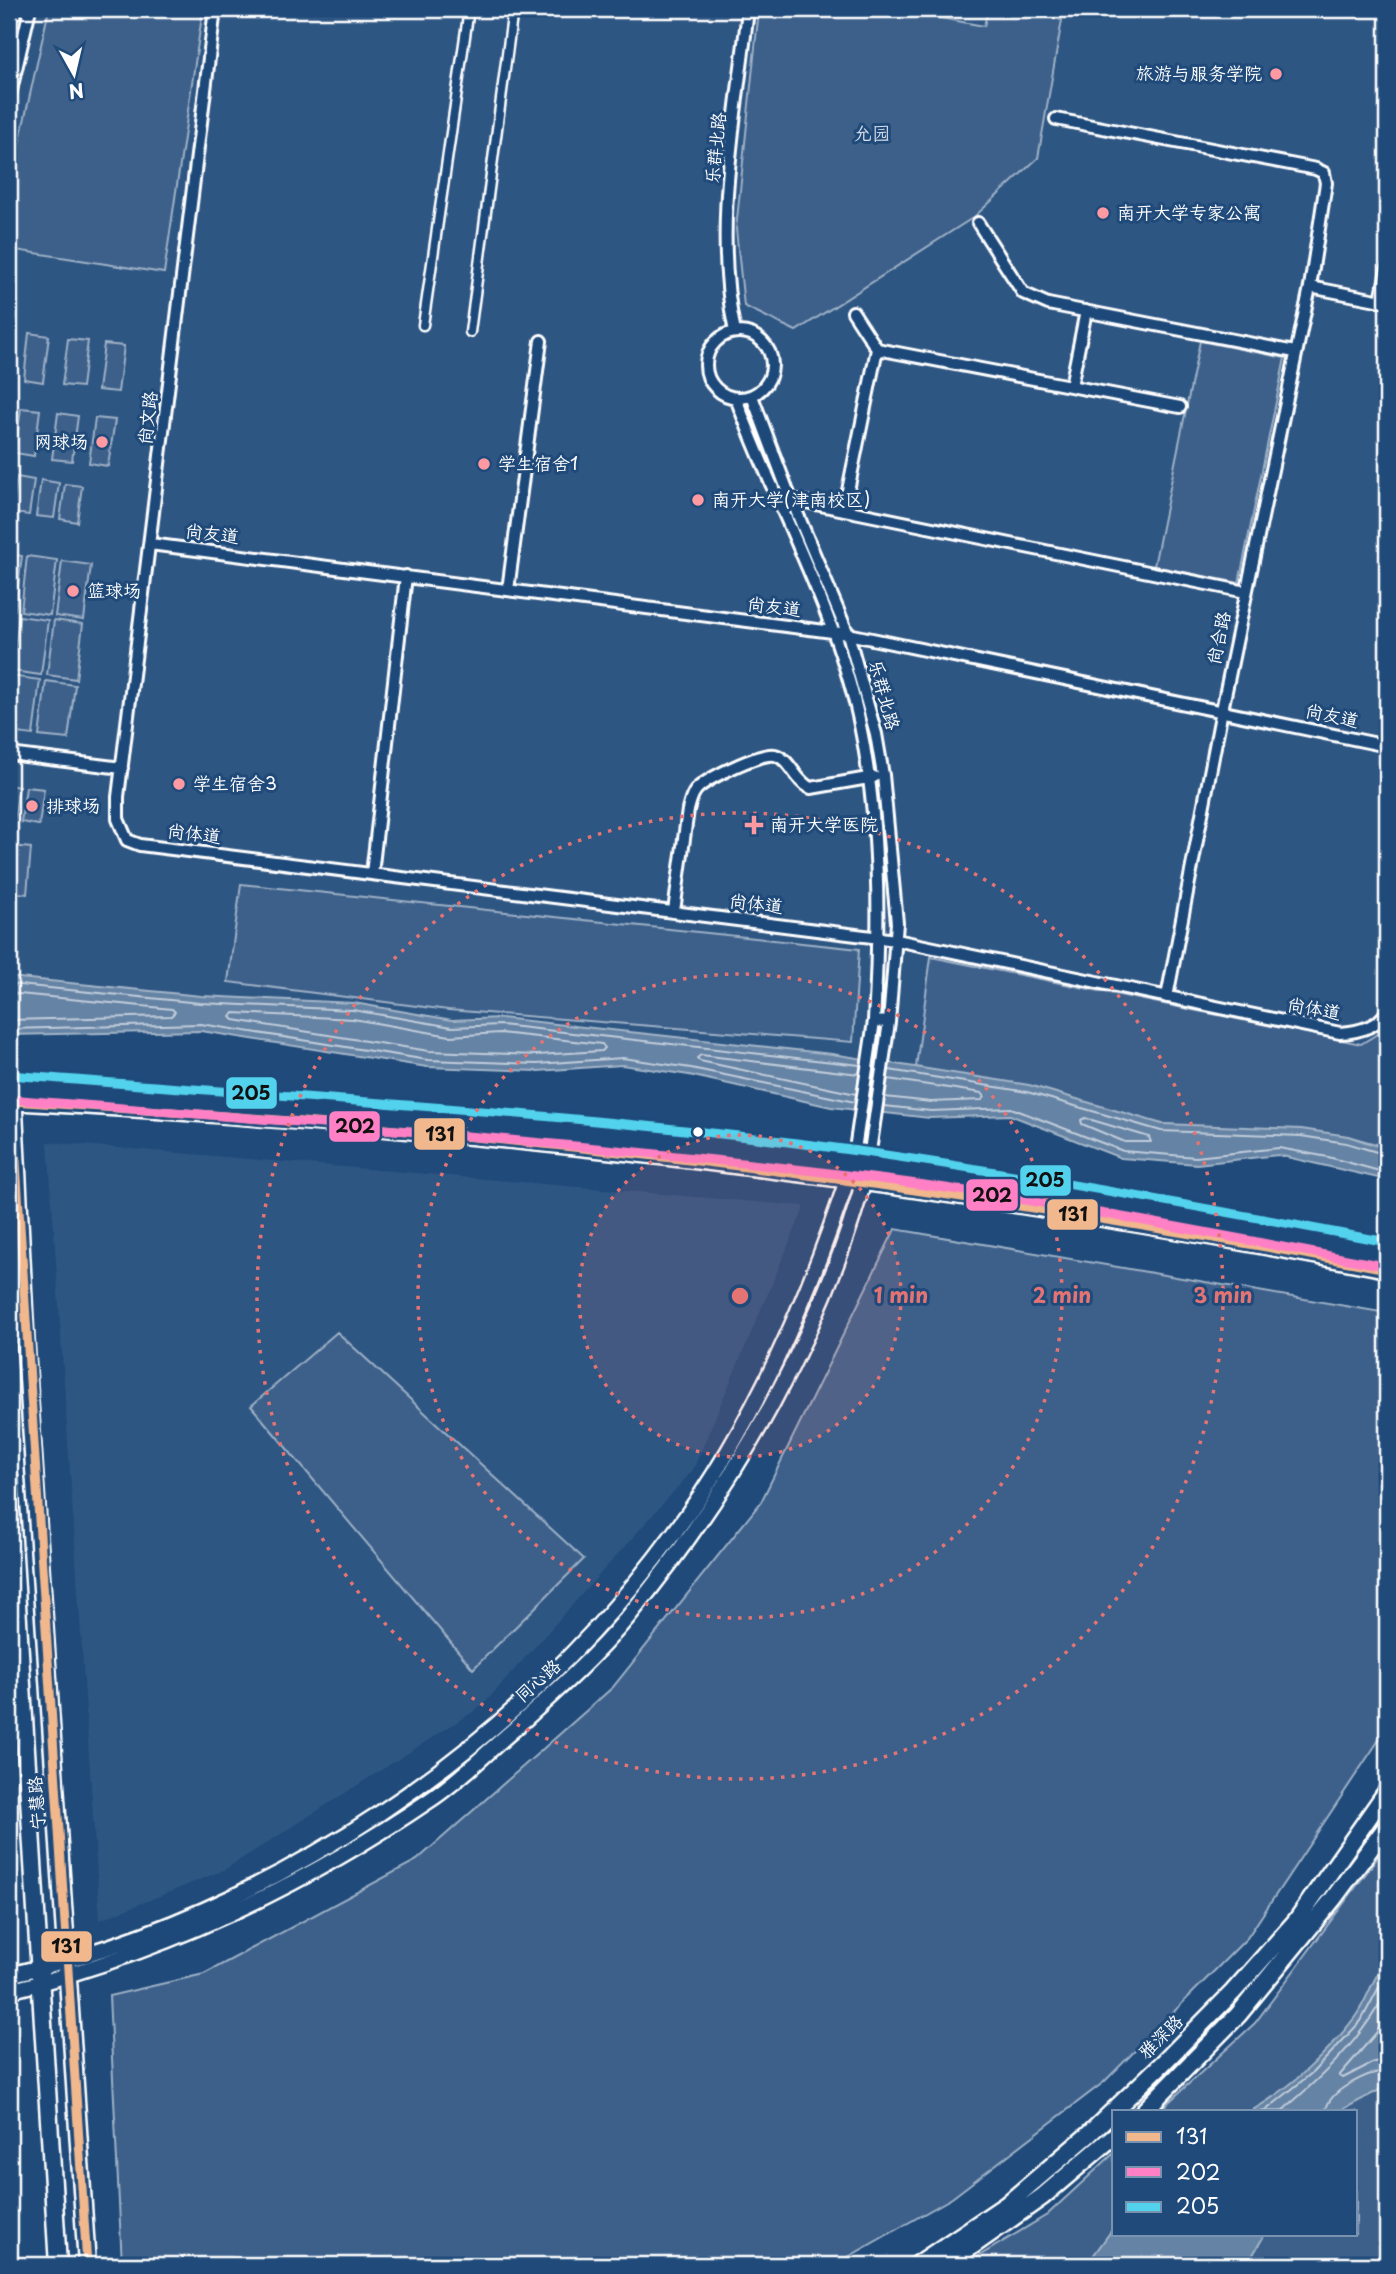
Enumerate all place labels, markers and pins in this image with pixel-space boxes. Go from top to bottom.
place label: 旅游与服务学院 [1136,59,1262,86]
marker: 旅游与服务学院 [1268,66,1284,82]
place label: 南开大学专家公寓 [1117,198,1261,225]
marker: 南开大学专家公寓 [1095,205,1111,221]
place label: 网球场 [34,427,88,454]
marker: 网球场 [94,434,110,450]
place label: 学生宿舍1 [498,449,578,476]
marker: 学生宿舍1 [476,456,492,472]
place label: 南开大学(津南校区) [712,485,870,512]
marker: 南开大学(津南校区) [690,492,706,508]
place label: 篮球场 [87,576,141,603]
marker: 篮球场 [65,583,81,599]
place label: 学生宿舍3 [193,769,277,796]
marker: 学生宿舍3 [171,776,187,792]
place label: 排球场 [46,791,100,818]
marker: 排球场 [24,798,40,814]
place label: 南开大学医院 [770,810,878,837]
marker: 南开大学医院 [744,815,764,835]
unlabelled marker [691,1125,705,1139]
centre of rings [728,1284,752,1308]

